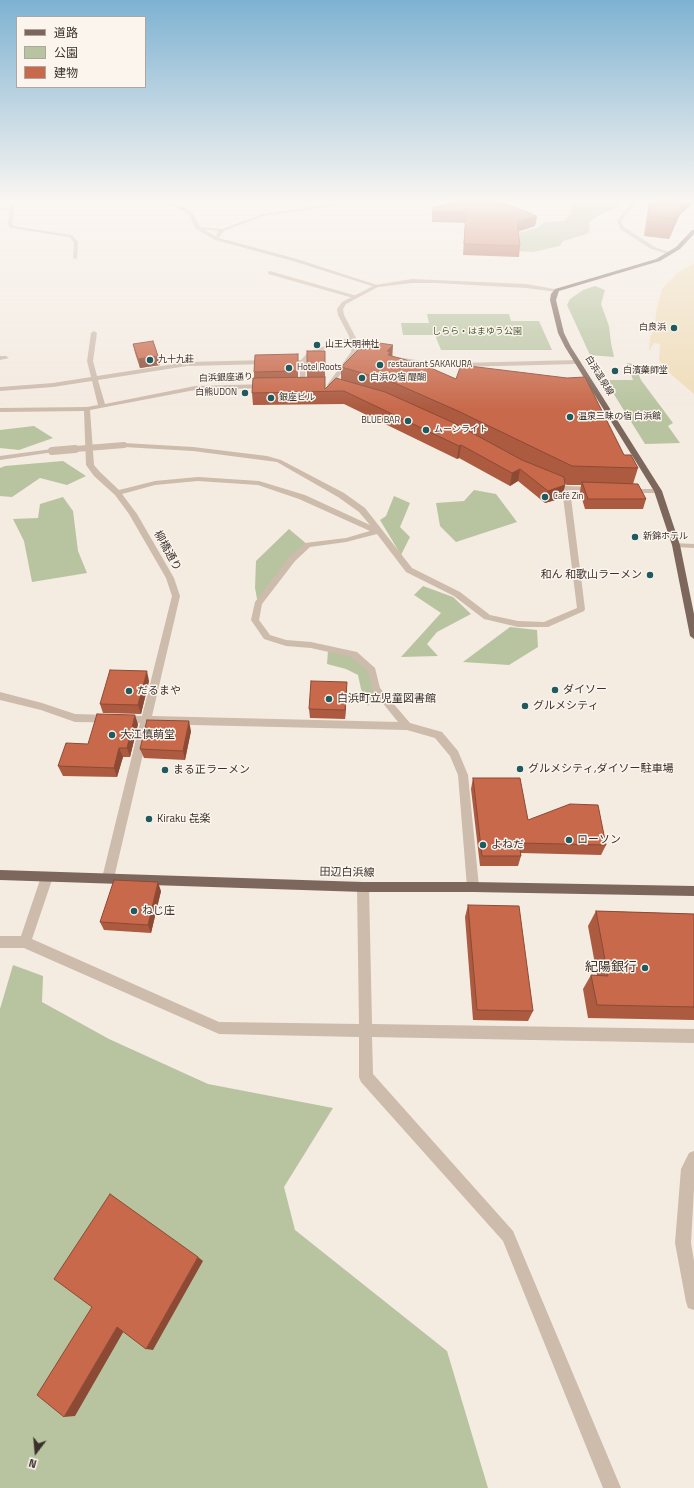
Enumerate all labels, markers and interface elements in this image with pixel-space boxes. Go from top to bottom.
legend [16,16,146,88]
text: 道路 [54,23,78,42]
text: 公園 [54,43,78,62]
text: 建物 [54,63,78,82]
place label: 白良浜 [639,323,666,333]
marker: 白良浜 [669,323,679,333]
park label: しらら・はまゆう公園 [432,327,522,337]
marker: 山王大明神社 [312,340,322,350]
place label: 山王大明神社 [325,340,379,350]
street label: 白浜温泉線 [582,354,616,398]
marker: 九十九莊 [145,355,155,365]
place label: 九十九莊 [158,355,194,365]
marker: restaurant SAKAKURA [375,360,385,370]
place label: restaurant SAKAKURA [388,360,472,370]
marker: Hotel Roots [284,363,294,373]
place label: Hotel Roots [297,363,342,373]
marker: 白濱藥師堂 [610,366,620,376]
place label: 白濱藥師堂 [623,366,668,376]
street label: 白浜銀座通り [199,372,253,384]
marker: 白浜の宿 醍醐 [357,373,367,383]
place label: 白浜の宿 醍醐 [370,373,426,383]
place label: 白熊UDON [195,388,237,398]
marker: 白熊UDON [240,388,250,398]
marker: 銀座ビル [266,393,276,403]
place label: 銀座ビル [279,393,315,403]
marker: 温泉三昧の宿 白浜館 [565,412,575,422]
place label: 温泉三昧の宿 白浜館 [578,412,661,422]
place label: BLUE BAR [361,416,400,426]
marker: BLUE BAR [403,416,413,426]
marker: ムーンライト [421,425,431,435]
place label: ムーンライト [434,425,488,435]
marker: Café Zin [540,492,550,502]
place label: Café Zin [553,492,583,502]
street label: 柳橋通り [151,529,183,573]
marker: 新錦ホテル [630,532,640,542]
place label: 新錦ホテル [643,532,688,542]
place label: 和ん 和歌山ラーメン [541,568,642,582]
marker: 和ん 和歌山ラーメン [645,570,655,580]
place label: ダイソー [563,683,607,697]
place label: だるまや [137,684,181,698]
marker: ダイソー [550,685,560,695]
marker: だるまや [124,686,134,696]
place label: 白浜町立児童図書館 [337,692,436,706]
marker: 白浜町立児童図書館 [324,694,334,704]
place label: グルメシティ [533,699,599,713]
marker: グルメシティ [520,701,530,711]
place label: 大江慎萌堂 [120,728,175,742]
marker: 大江慎萌堂 [107,730,117,740]
place label: グルメシティ,ダイソー駐車場 [528,762,673,776]
place label: まる正ラーメン [173,763,250,777]
marker: グルメシティ,ダイソー駐車場 [515,764,525,774]
marker: まる正ラーメン [160,765,170,775]
place label: Kiraku 㐂楽 [157,812,211,826]
marker: Kiraku 㐂楽 [144,814,154,824]
place label: ローソン [577,833,621,847]
marker: ローソン [564,835,574,845]
place label: よねだ [491,838,524,852]
marker: よねだ [478,840,488,850]
street label: 田辺白浜線 [319,866,375,880]
place label: ねじ庄 [142,904,175,918]
marker: ねじ庄 [129,906,139,916]
place label: 紀陽銀行 [585,960,637,976]
marker: 紀陽銀行 [640,963,650,973]
north arrow [16,1432,56,1472]
text: N [27,1455,39,1472]

